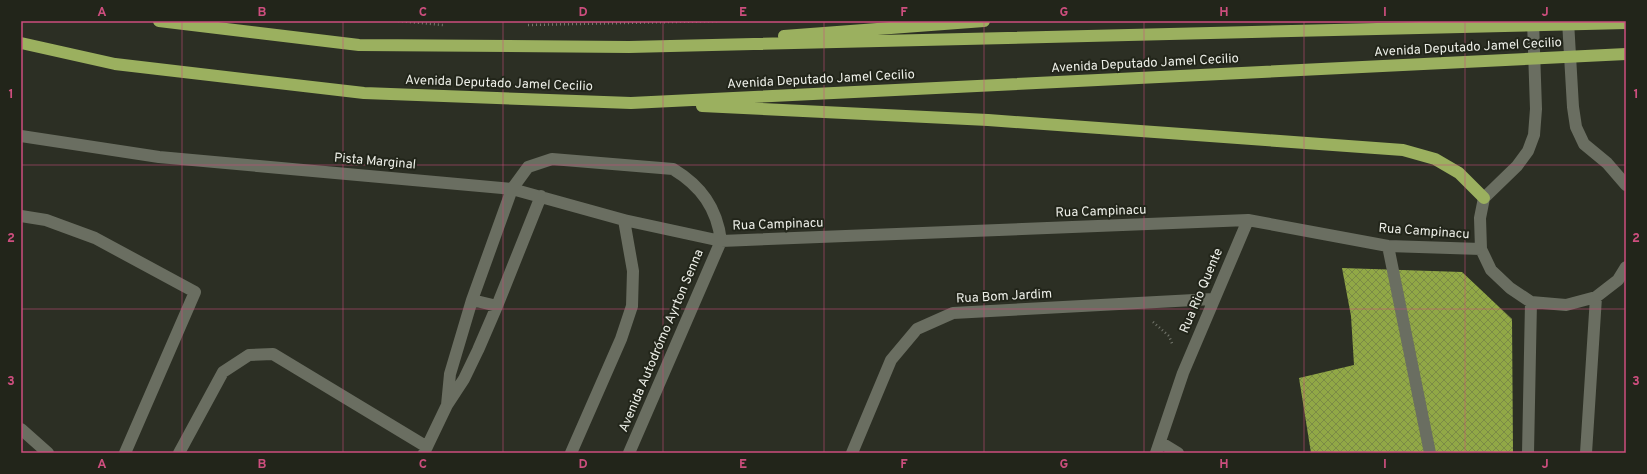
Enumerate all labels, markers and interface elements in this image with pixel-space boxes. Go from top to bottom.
text: A [97,5,107,21]
text: B [258,5,267,21]
text: C [419,5,427,21]
text: D [578,5,588,21]
text: E [739,5,747,21]
text: F [900,5,908,21]
text: G [1060,5,1069,21]
text: H [1219,5,1229,21]
text: I [1383,5,1387,21]
text: J [1541,5,1549,21]
street label: Avenida Deputado Jamel Cecilio [1374,35,1562,61]
street label: Avenida Deputado Jamel Cecilio [1051,51,1239,77]
street label: Avenida Deputado Jamel Cecilio [727,67,915,93]
street label: Avenida Deputado Jamel Cecilio [405,73,593,95]
text: 1 [8,87,14,103]
text: 1 [1633,87,1639,103]
street label: Pista Marginal [333,150,417,174]
street label: Rua Campinacu [1055,202,1147,222]
street label: Rua Campinacu [732,215,824,235]
street label: Rua Campinacu [1378,221,1470,243]
text: 2 [7,231,15,247]
text: 2 [1632,231,1640,247]
street label: Rua Rio Quente [1177,246,1227,336]
street label: Avenida Autodrómo Ayrton Senna [616,247,708,435]
street label: Rua Bom Jardim [956,286,1052,308]
text: 3 [7,374,15,390]
text: 3 [1632,374,1640,390]
text: A [97,457,107,473]
text: B [258,457,267,473]
text: C [419,457,427,473]
text: D [578,457,588,473]
text: E [739,457,747,473]
text: F [900,457,908,473]
text: G [1060,457,1069,473]
text: H [1219,457,1229,473]
text: I [1383,457,1387,473]
text: J [1541,457,1549,473]

